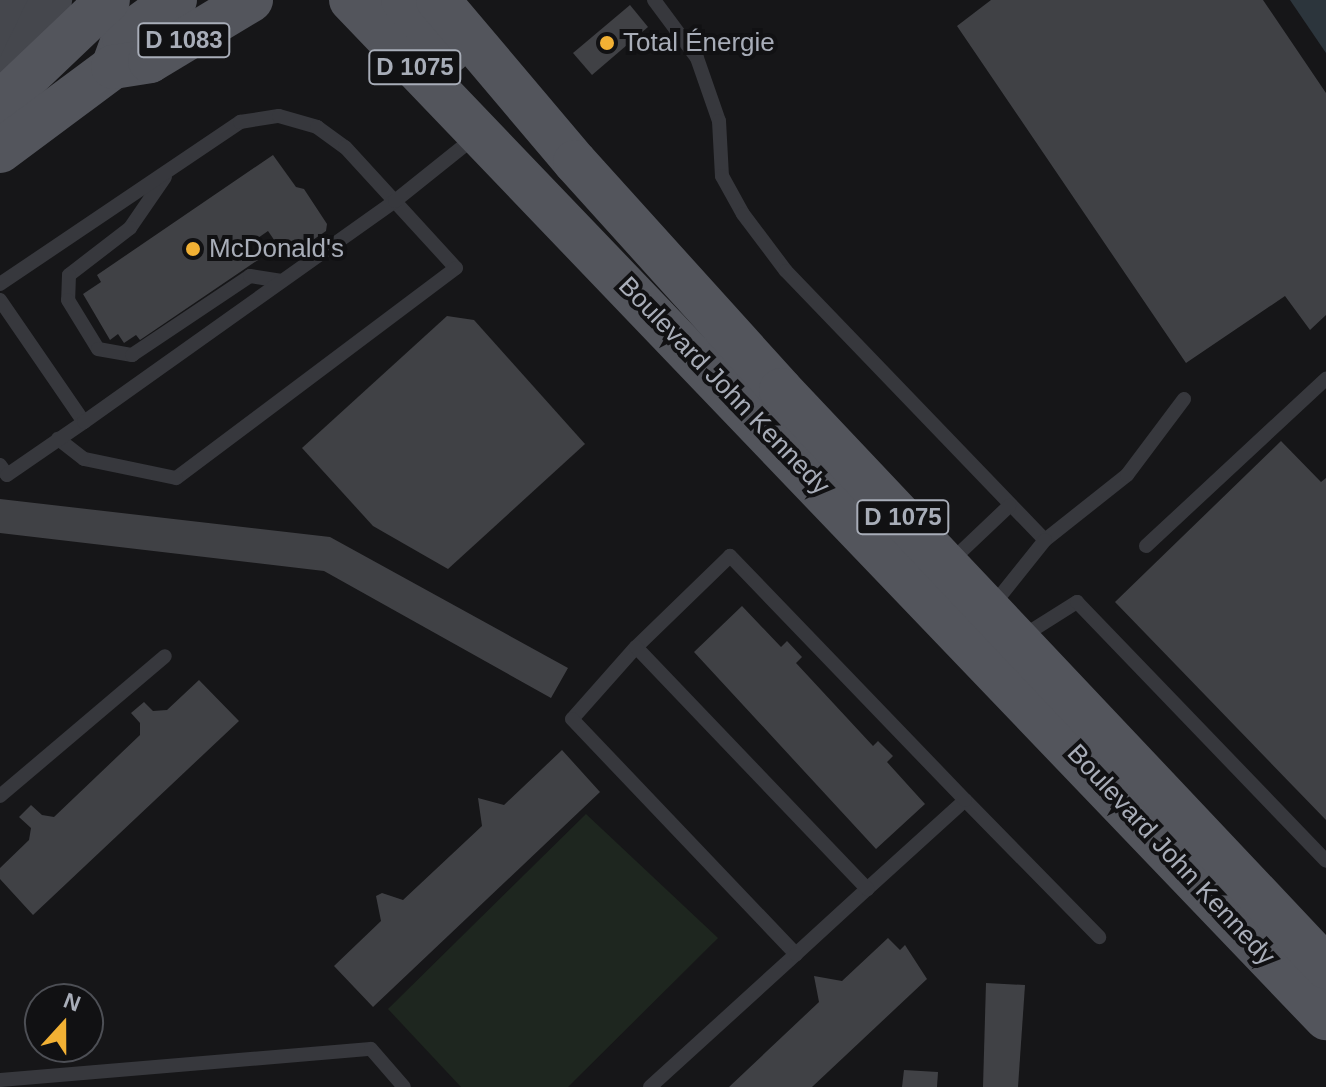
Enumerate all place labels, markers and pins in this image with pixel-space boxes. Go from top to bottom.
place label: Total Énergie [623,27,775,59]
marker: Total Énergie [598,34,616,52]
place label: McDonald's [209,233,344,265]
marker: McDonald's [184,240,202,258]

